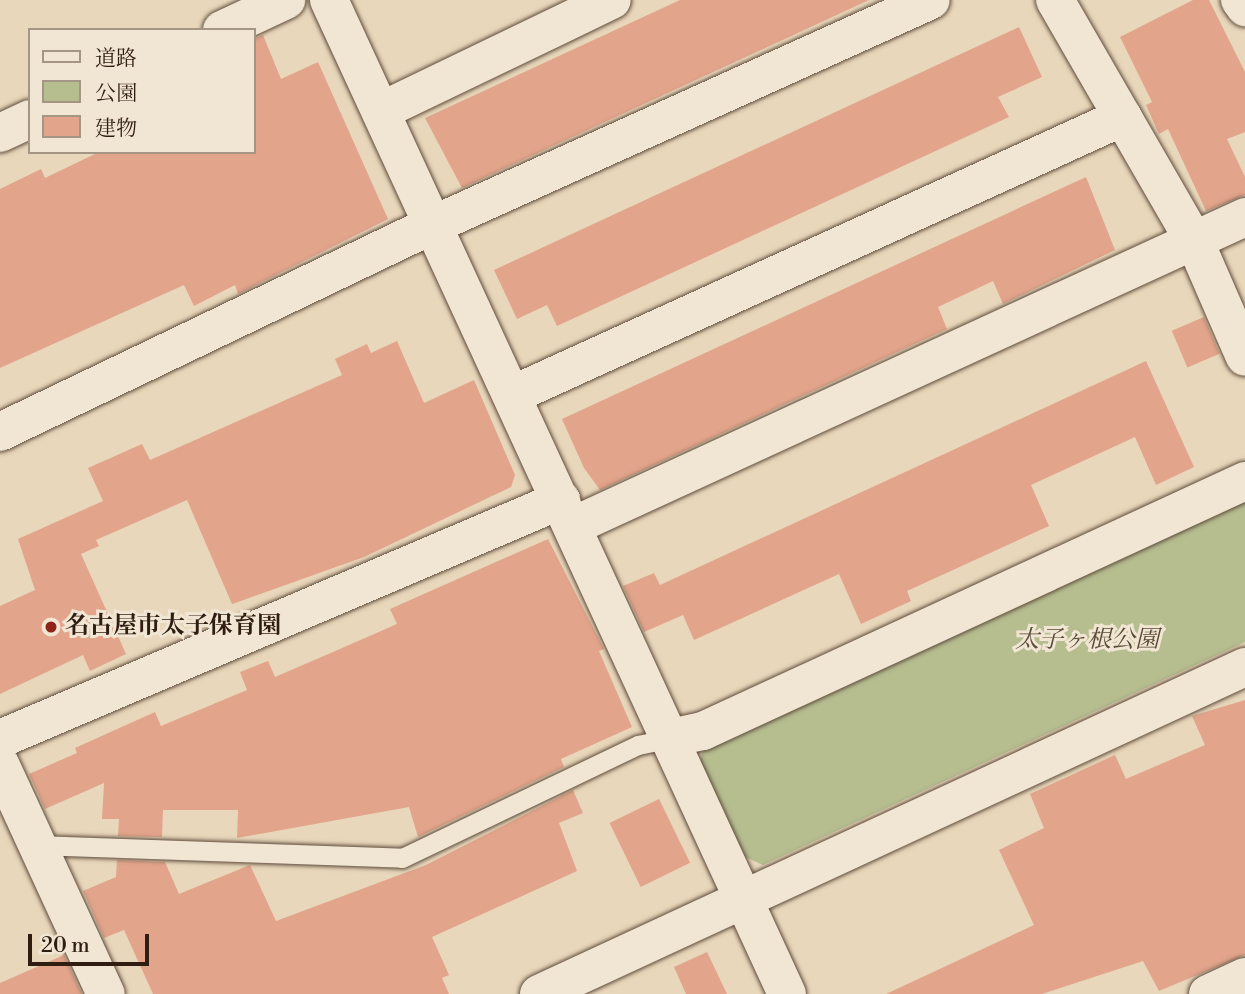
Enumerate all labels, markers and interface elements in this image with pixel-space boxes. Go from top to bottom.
legend [28,28,256,154]
text: 道路 [95,46,137,72]
text: 公園 [95,81,137,107]
text: 建物 [95,116,137,142]
place label: 名古屋市太子保育園 [65,613,281,641]
marker: 名古屋市太子保育園 [43,619,59,635]
park label: 太子ヶ根公園 [1015,627,1159,655]
scale bar [32,920,152,964]
text: 20 m [41,933,90,959]

